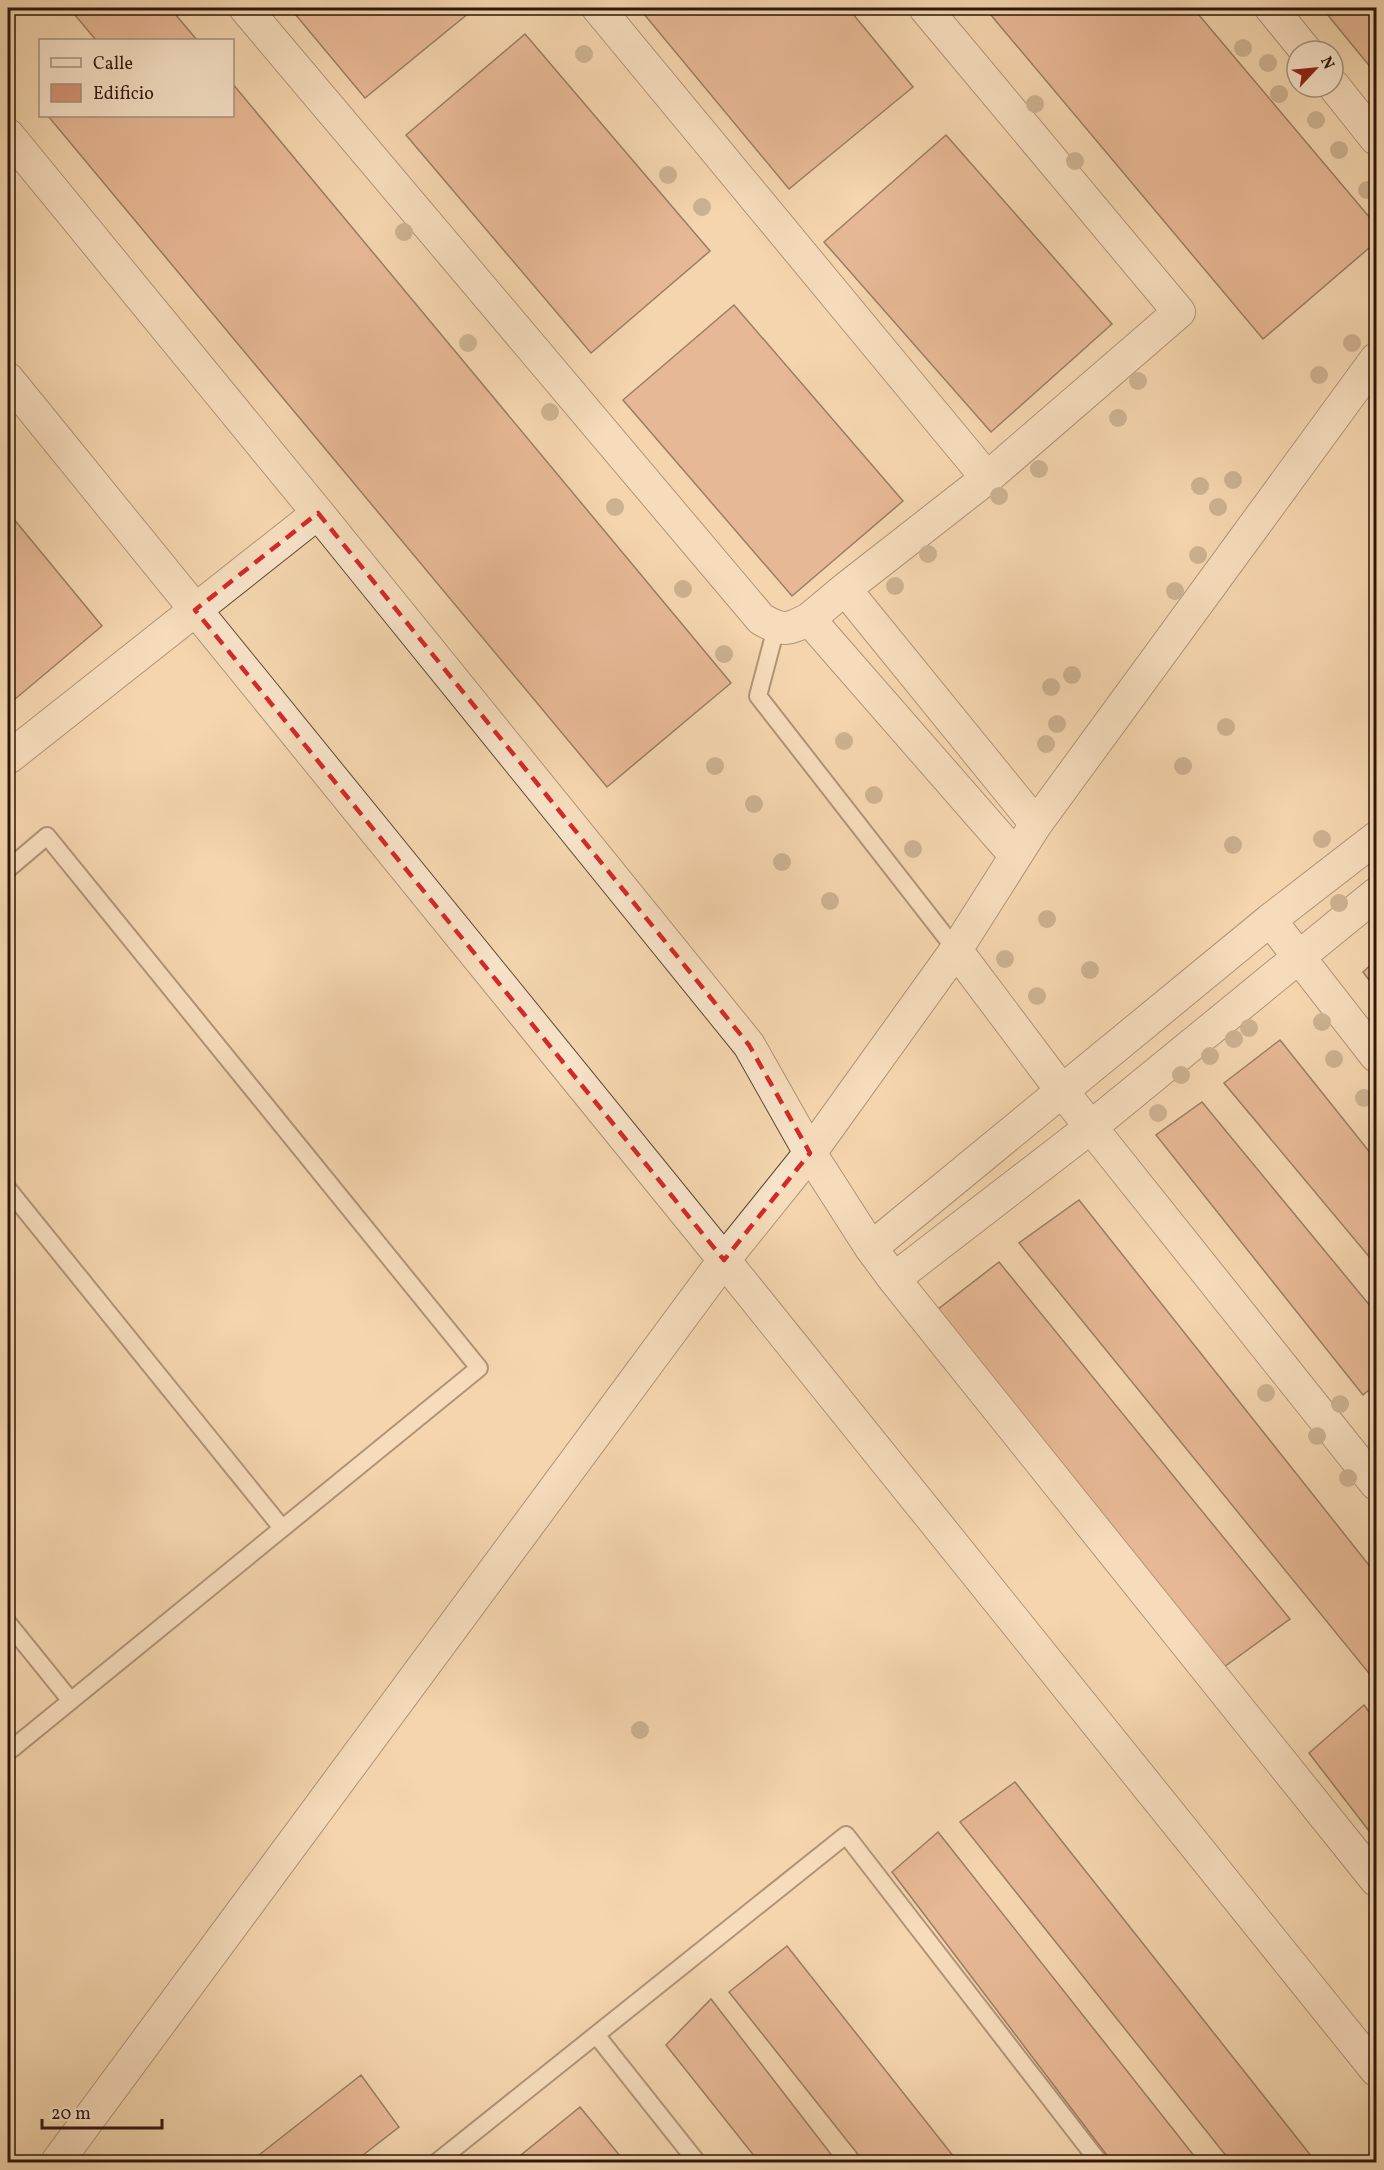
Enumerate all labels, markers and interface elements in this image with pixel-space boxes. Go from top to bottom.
legend [39,39,234,117]
north arrow [1285,39,1345,99]
text: Calle [93,52,133,77]
text: N [1314,53,1339,74]
text: Edificio [93,82,154,107]
scale bar [42,2092,162,2130]
text: 20 m [51,2102,91,2127]

